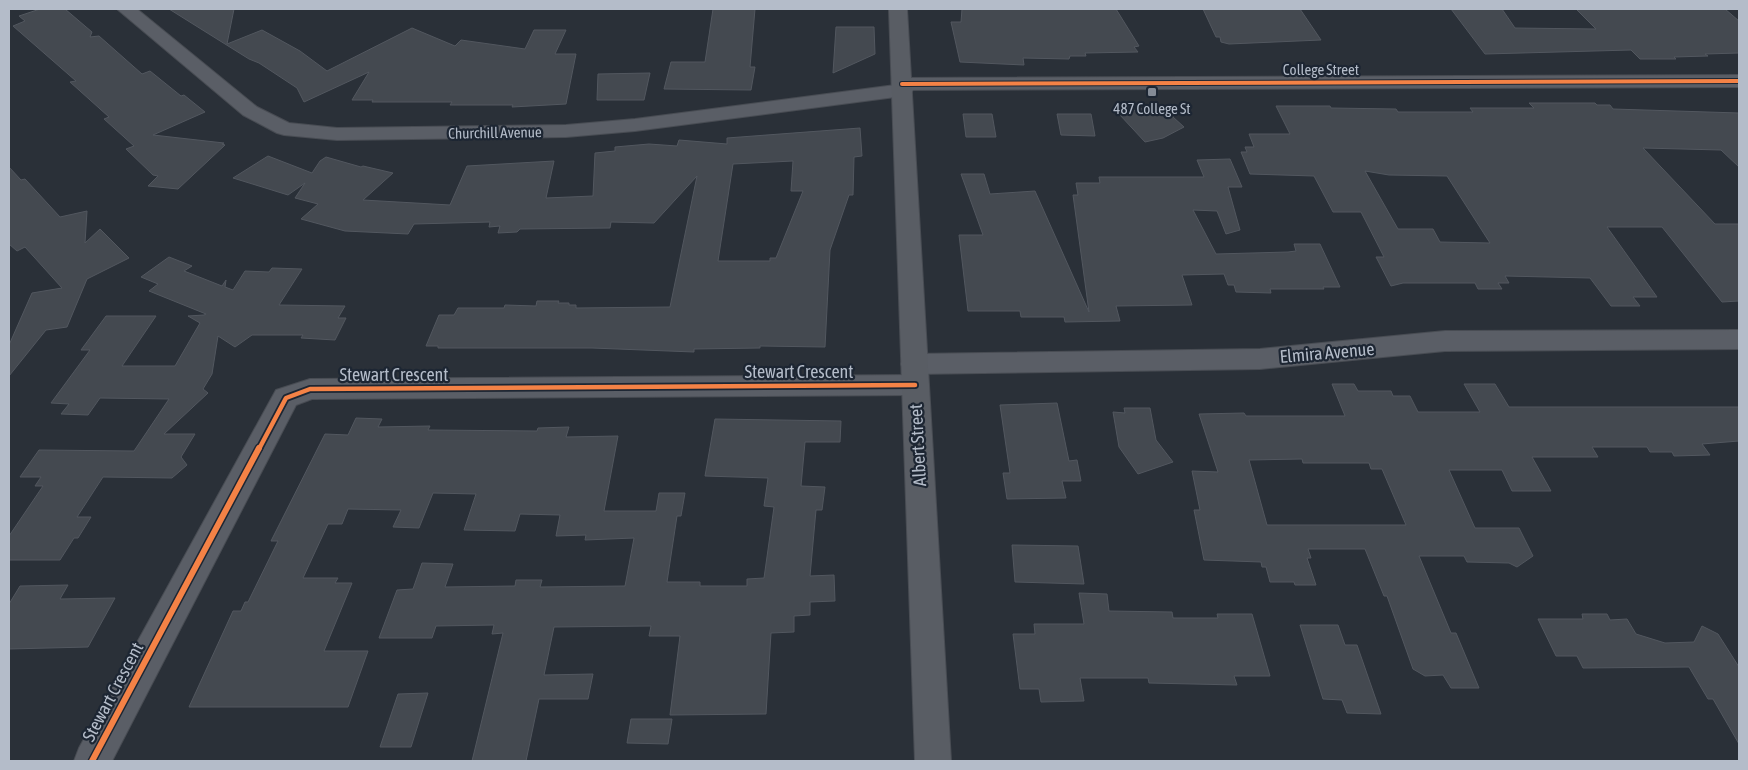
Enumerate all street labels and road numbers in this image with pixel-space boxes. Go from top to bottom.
street label: College Street [1283,61,1359,78]
street label: Churchill Avenue [448,123,542,142]
street label: Elmira Avenue [1279,338,1375,367]
street label: Stewart Crescent [745,361,853,382]
street label: Stewart Crescent [340,364,448,385]
street label: Albert Street [905,403,930,487]
street label: Stewart Crescent [78,639,147,745]

